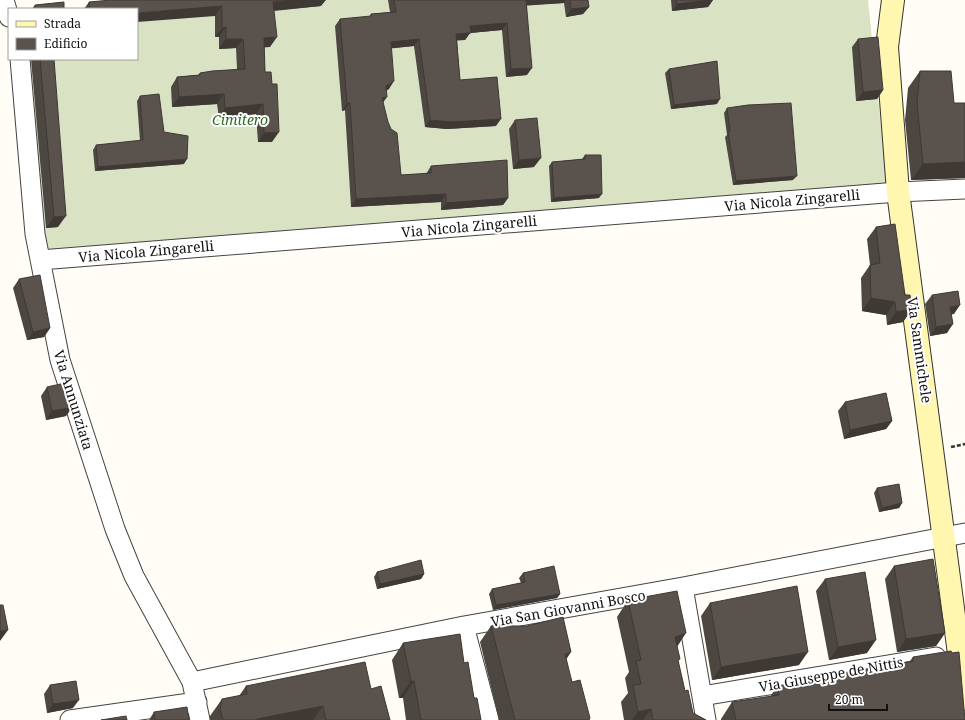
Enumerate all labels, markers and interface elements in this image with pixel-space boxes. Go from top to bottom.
legend [8,8,138,60]
text: Strada [44,15,81,32]
text: Edificio [44,35,87,52]
park label: Cimitero [212,110,268,129]
street label: Via Nicola Zingarelli [723,185,861,215]
street label: Via Nicola Zingarelli [400,211,538,241]
street label: Via Nicola Zingarelli [77,236,215,266]
street label: Via Sammichele [903,296,937,404]
street label: Via Annunziata [50,348,98,452]
street label: Via San Giovanni Bosco [489,585,647,631]
street label: Via Giuseppe de Nittis [757,652,905,696]
scale bar [829,686,887,712]
text: 20 m [835,691,863,708]

